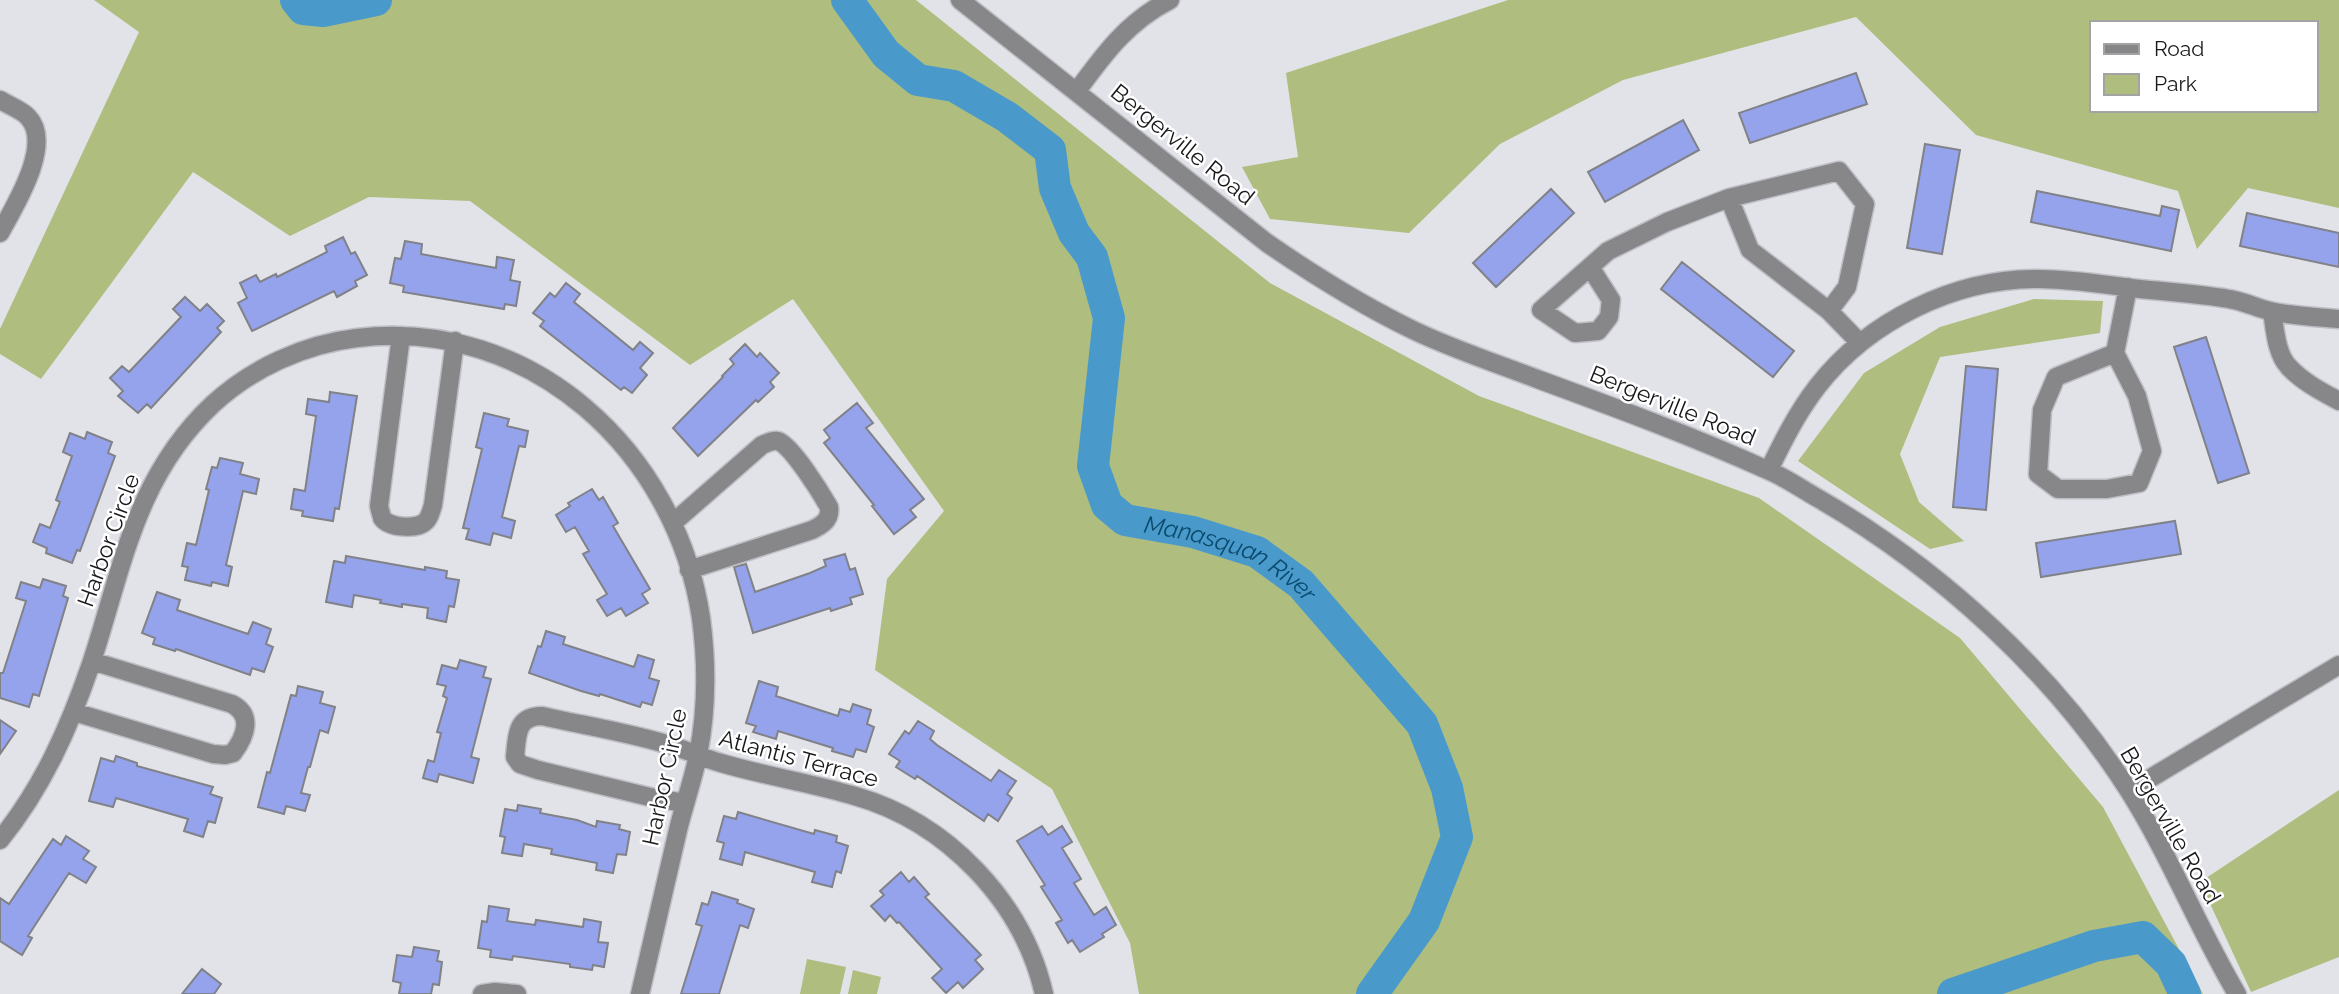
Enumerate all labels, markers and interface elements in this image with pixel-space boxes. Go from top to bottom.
legend [2090,21,2318,112]
text: Road [2154,36,2204,61]
text: Park [2154,71,2197,96]
street label: Bergerville Road [1106,78,1260,210]
street label: Bergerville Road [1586,359,1760,451]
street label: Harbor Circle [71,470,145,610]
water label: Manasquan River [1142,509,1324,607]
street label: Harbor Circle [636,706,692,848]
street label: Atlantis Terrace [717,724,881,792]
street label: Bergerville Road [2115,742,2227,908]

